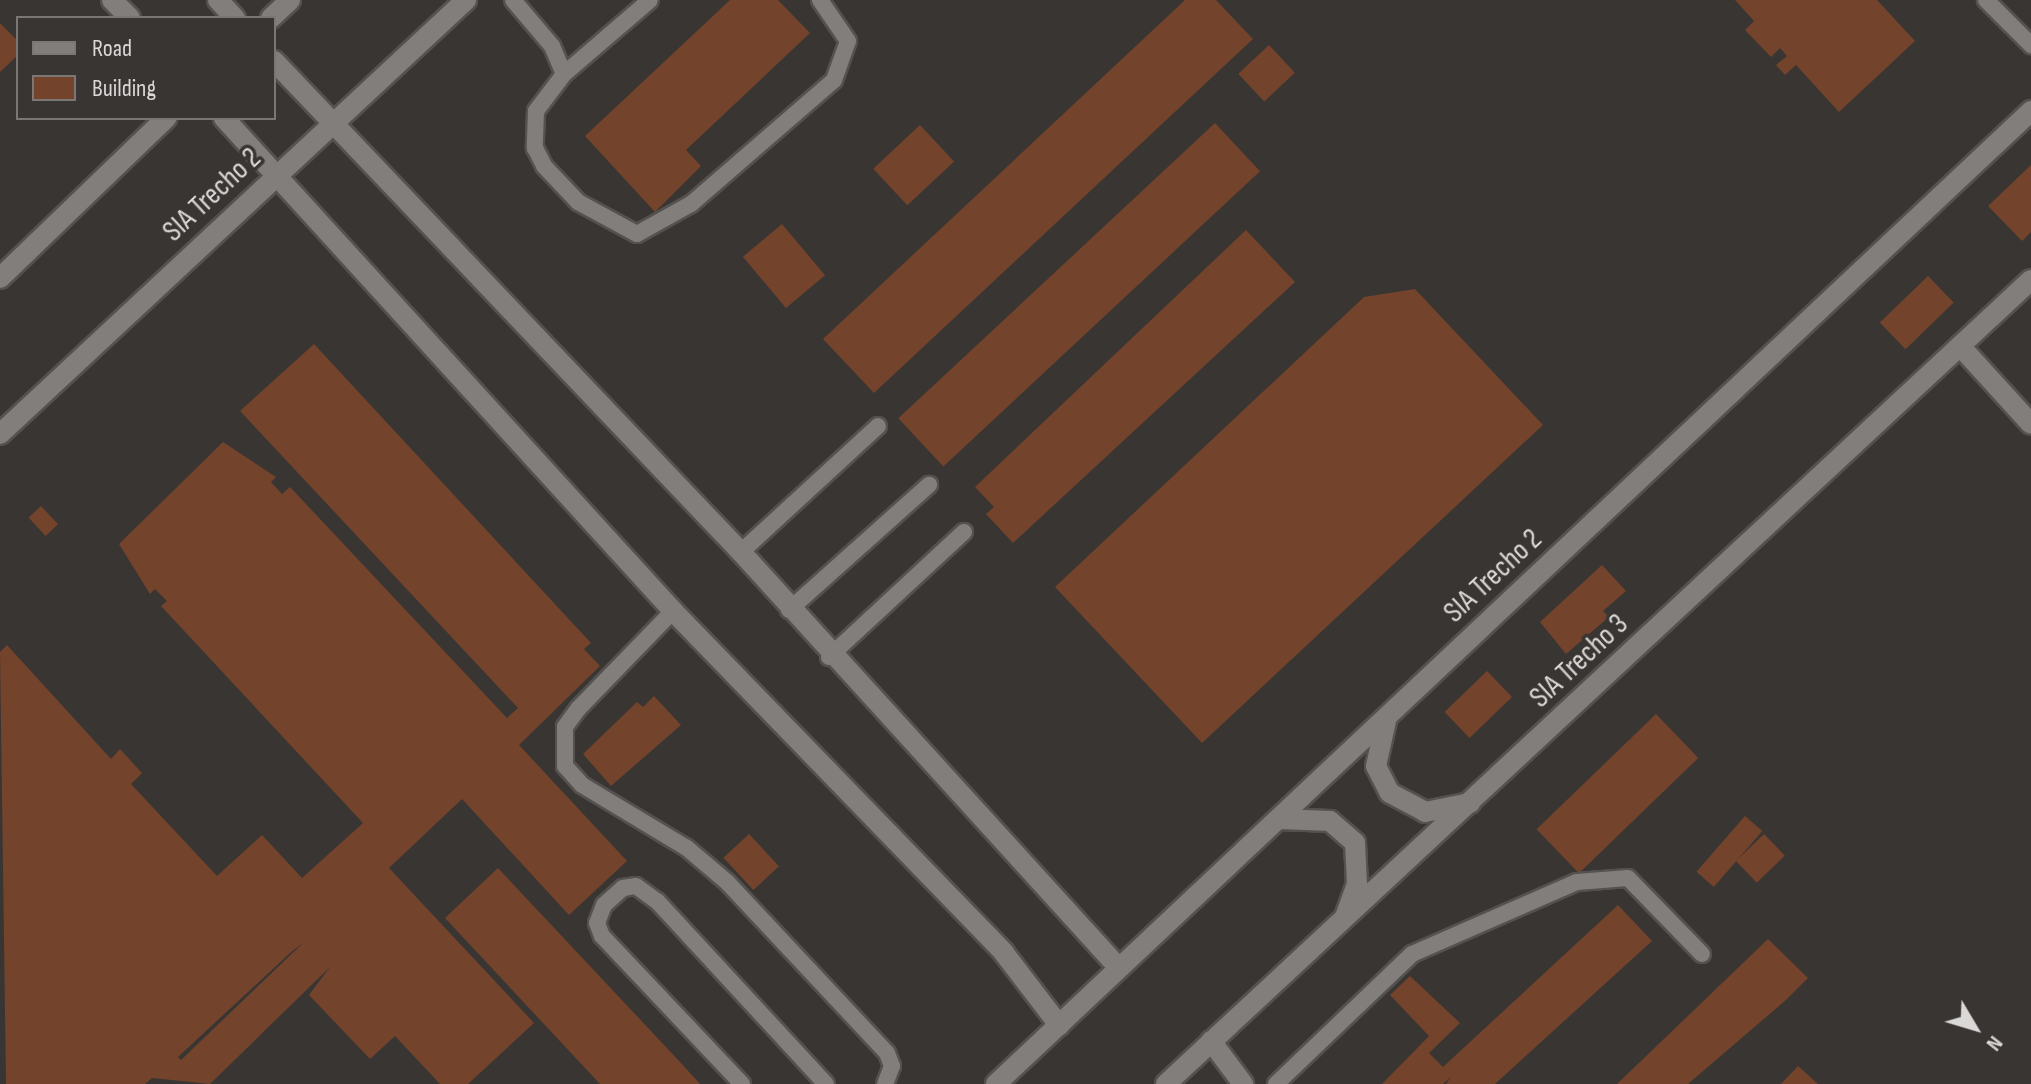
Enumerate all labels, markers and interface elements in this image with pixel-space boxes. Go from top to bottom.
legend [16,16,276,120]
text: Road [92,34,132,63]
text: Building [92,74,156,103]
street label: SIA Trecho 2 [155,141,269,249]
street label: SIA Trecho 2 [1436,522,1550,630]
street label: SIA Trecho 3 [1522,606,1636,716]
north arrow [1935,988,2015,1068]
text: N [1980,1030,2009,1056]

